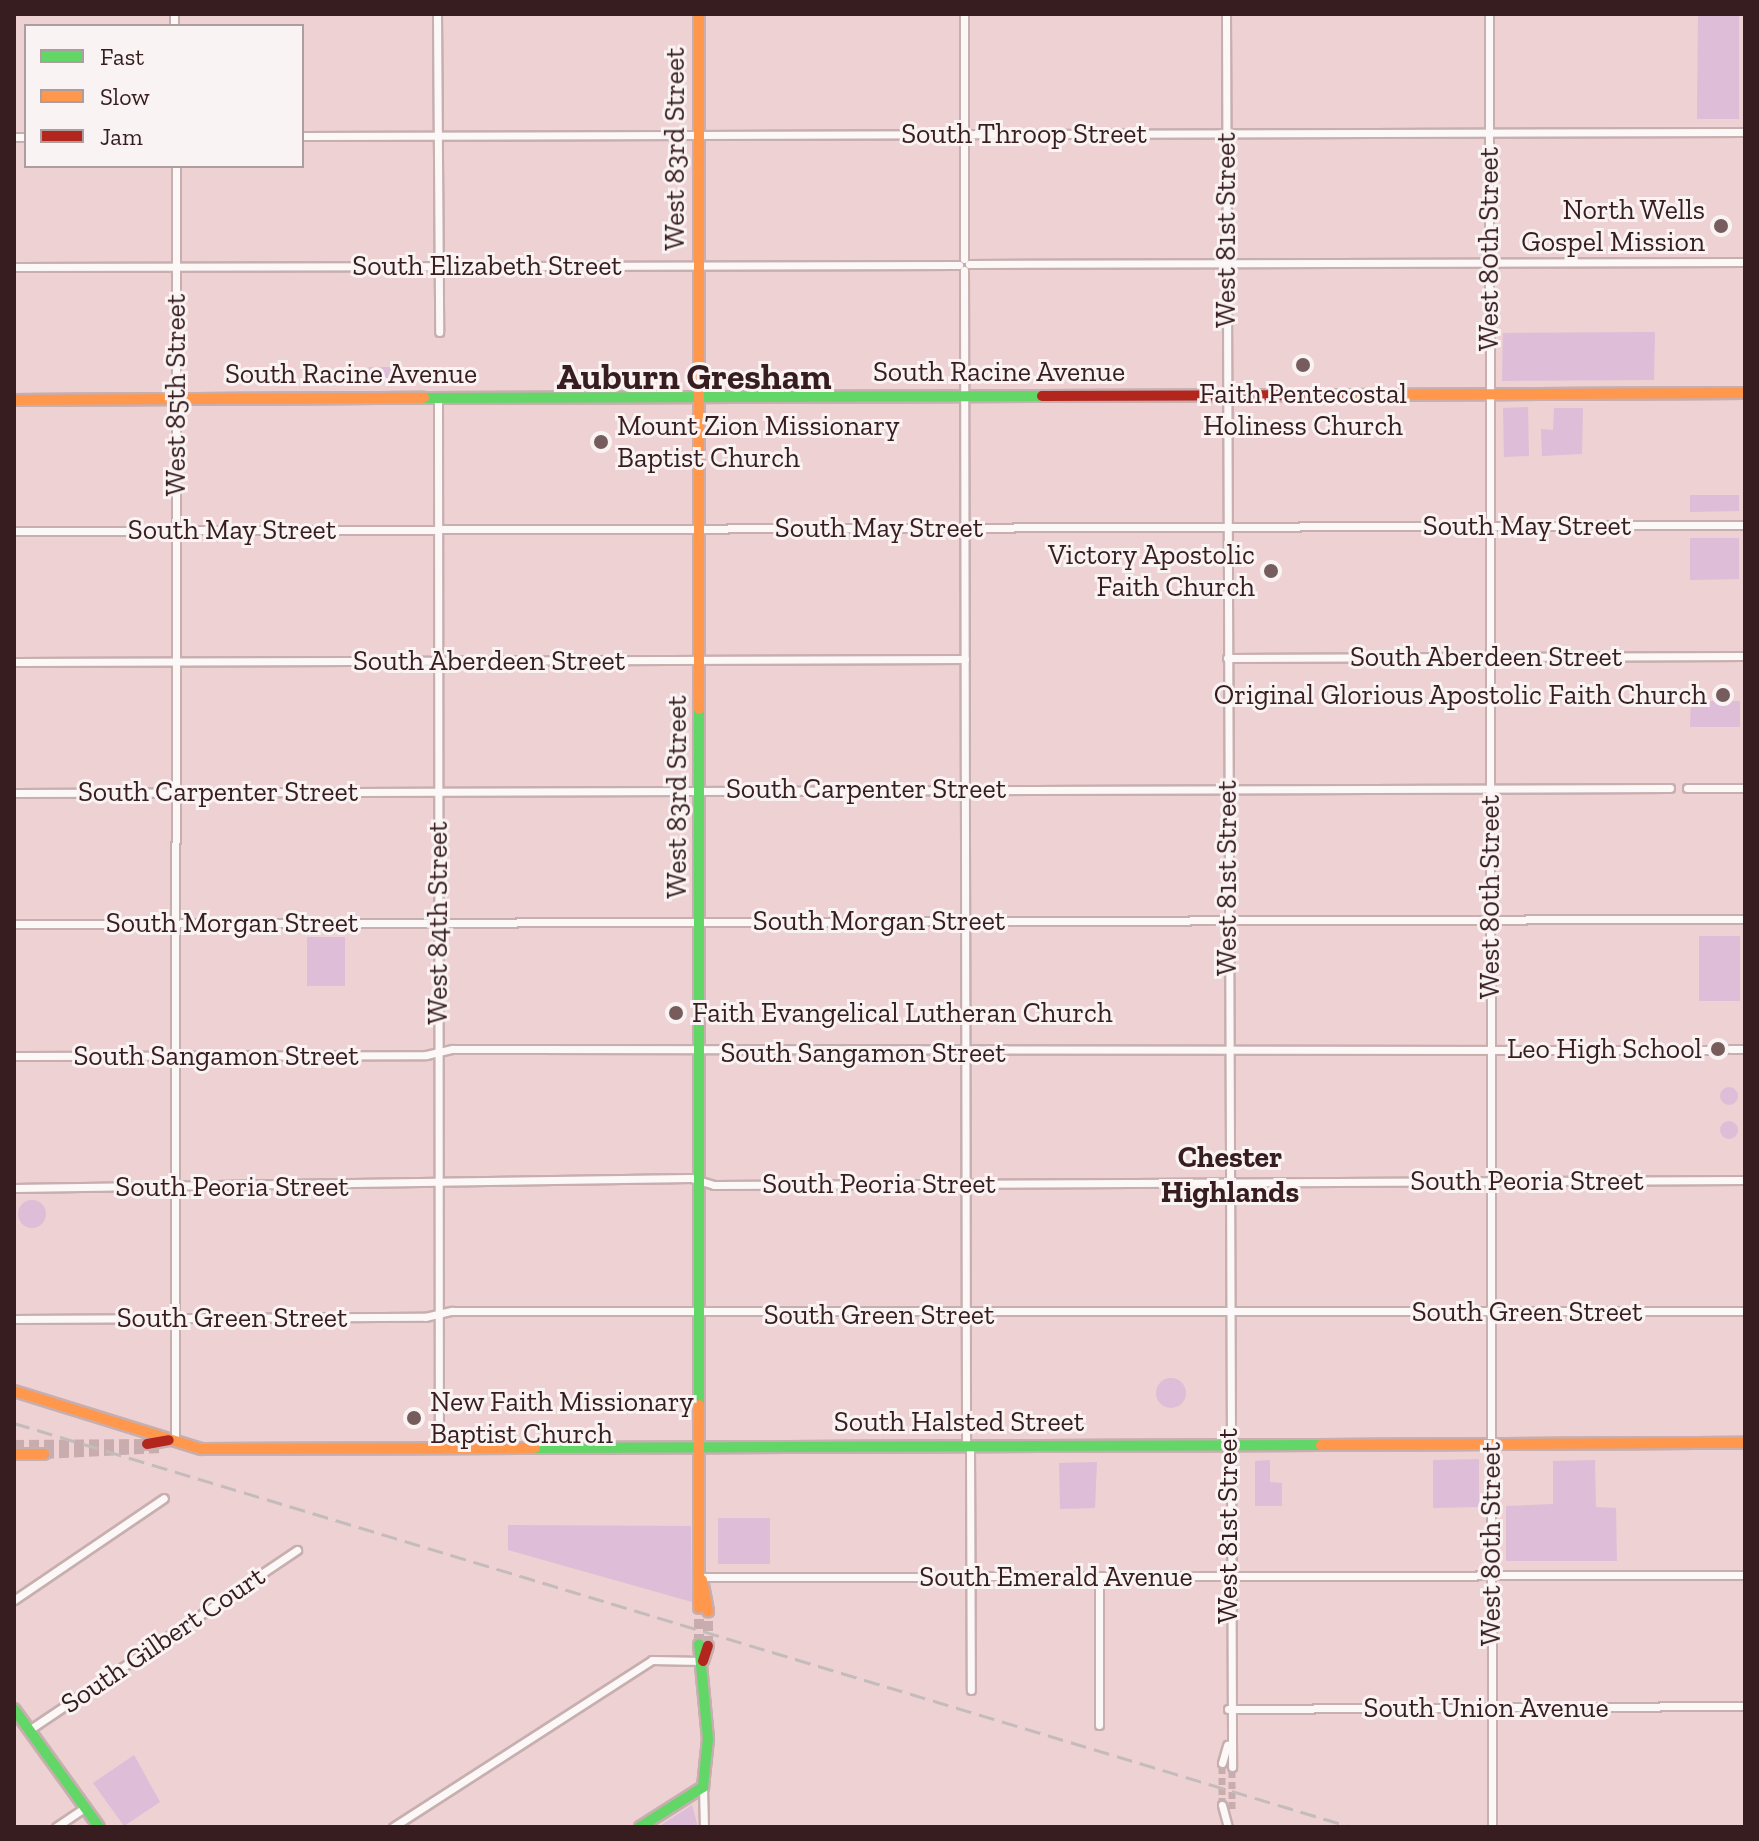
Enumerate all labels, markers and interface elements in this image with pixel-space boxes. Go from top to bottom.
legend [24,24,304,168]
text: Fast [100,42,144,71]
street label: West 83rd Street [658,47,692,251]
text: Slow [100,82,150,111]
street label: South Throop Street [901,117,1147,151]
text: Jam [100,122,143,151]
street label: West 81st Street [1209,132,1243,328]
street label: West 80th Street [1472,147,1506,351]
place label: North Wells Gospel Mission [1521,193,1705,259]
marker: North Wells Gospel Mission [1712,217,1730,235]
street label: South Elizabeth Street [352,249,622,283]
street label: West 85th Street [159,294,193,496]
district label: Auburn Gresham [556,355,832,399]
street label: South Racine Avenue [872,355,1126,389]
marker: Faith Pentecostal Holiness Church [1294,356,1312,374]
street label: South Racine Avenue [224,357,478,391]
place label: Faith Pentecostal Holiness Church [1199,377,1407,443]
place label: Mount Zion Missionary Baptist Church [617,409,900,475]
marker: Mount Zion Missionary Baptist Church [592,433,610,451]
street label: South May Street [1422,509,1632,543]
street label: South May Street [774,511,984,545]
street label: South May Street [127,513,337,547]
place label: Victory Apostolic Faith Church [1046,538,1255,604]
marker: Victory Apostolic Faith Church [1262,562,1280,580]
street label: South Aberdeen Street [1349,640,1623,674]
street label: South Aberdeen Street [352,644,626,678]
place label: Original Glorious Apostolic Faith Church [1213,678,1707,712]
marker: Original Glorious Apostolic Faith Church [1714,686,1732,704]
street label: West 83rd Street [660,695,694,899]
street label: South Carpenter Street [726,772,1006,806]
street label: South Carpenter Street [78,775,358,809]
street label: West 81st Street [1210,780,1244,976]
street label: West 80th Street [1473,795,1507,999]
street label: West 84th Street [421,821,455,1025]
street label: South Morgan Street [753,904,1005,938]
street label: South Morgan Street [106,906,358,940]
place label: Faith Evangelical Lutheran Church [692,996,1113,1030]
marker: Faith Evangelical Lutheran Church [667,1004,685,1022]
place label: Leo High School [1507,1032,1702,1066]
street label: South Sangamon Street [720,1036,1006,1070]
street label: South Sangamon Street [73,1039,359,1073]
marker: Leo High School [1709,1040,1727,1058]
district label: Chester Highlands [1161,1139,1299,1210]
street label: South Peoria Street [1410,1164,1644,1198]
street label: South Peoria Street [762,1167,996,1201]
street label: South Peoria Street [115,1170,349,1204]
street label: South Green Street [1411,1295,1643,1329]
street label: South Green Street [763,1298,995,1332]
street label: South Green Street [116,1301,348,1335]
place label: New Faith Missionary Baptist Church [430,1385,695,1451]
street label: South Halsted Street [834,1405,1084,1439]
marker: New Faith Missionary Baptist Church [405,1409,423,1427]
street label: West 81st Street [1211,1428,1245,1624]
street label: West 80th Street [1474,1442,1508,1646]
street label: South Gilbert Court [55,1559,271,1721]
street label: South Emerald Avenue [919,1560,1193,1594]
street label: South Union Avenue [1363,1691,1609,1725]

